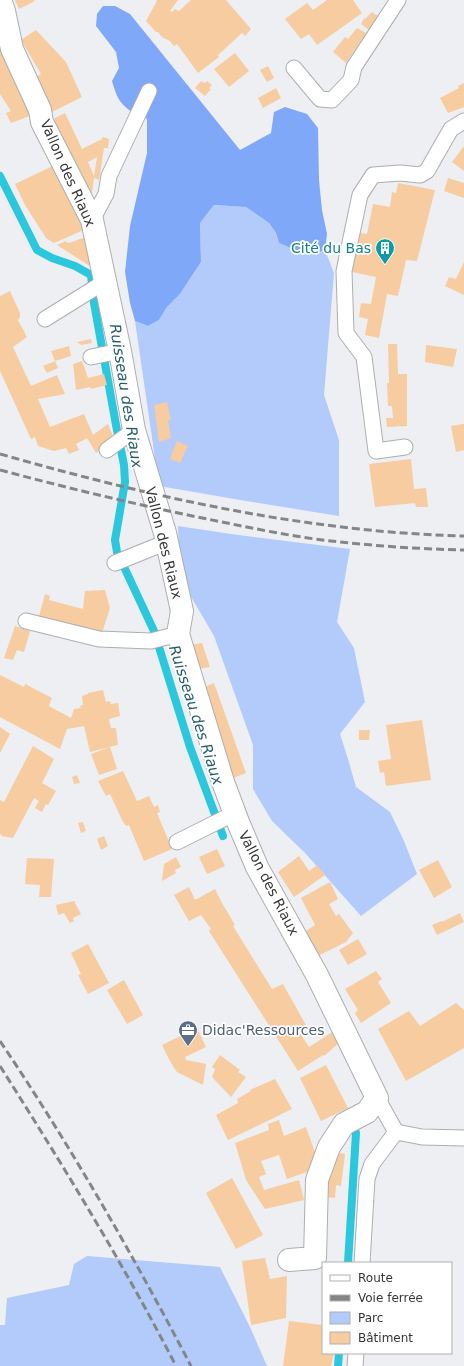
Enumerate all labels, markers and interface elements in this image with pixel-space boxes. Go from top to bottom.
street label: Vallon des Riaux [37,117,99,229]
building icon: Cité du Bas [374,237,396,265]
place label: Cité du Bas [291,240,371,256]
water label: Ruisseau des Riaux [106,323,146,470]
street label: Vallon des Riaux [142,485,186,601]
water label: Ruisseau des Riaux [165,643,227,787]
street label: Vallon des Riaux [236,828,302,938]
office icon: Didac'Ressources [177,1019,199,1047]
place label: Didac'Ressources [202,1022,324,1038]
legend [322,1262,452,1354]
text: Route [358,1271,393,1285]
text: Voie ferrée [358,1291,423,1305]
text: Parc [358,1311,383,1325]
text: Bâtiment [358,1331,413,1345]

